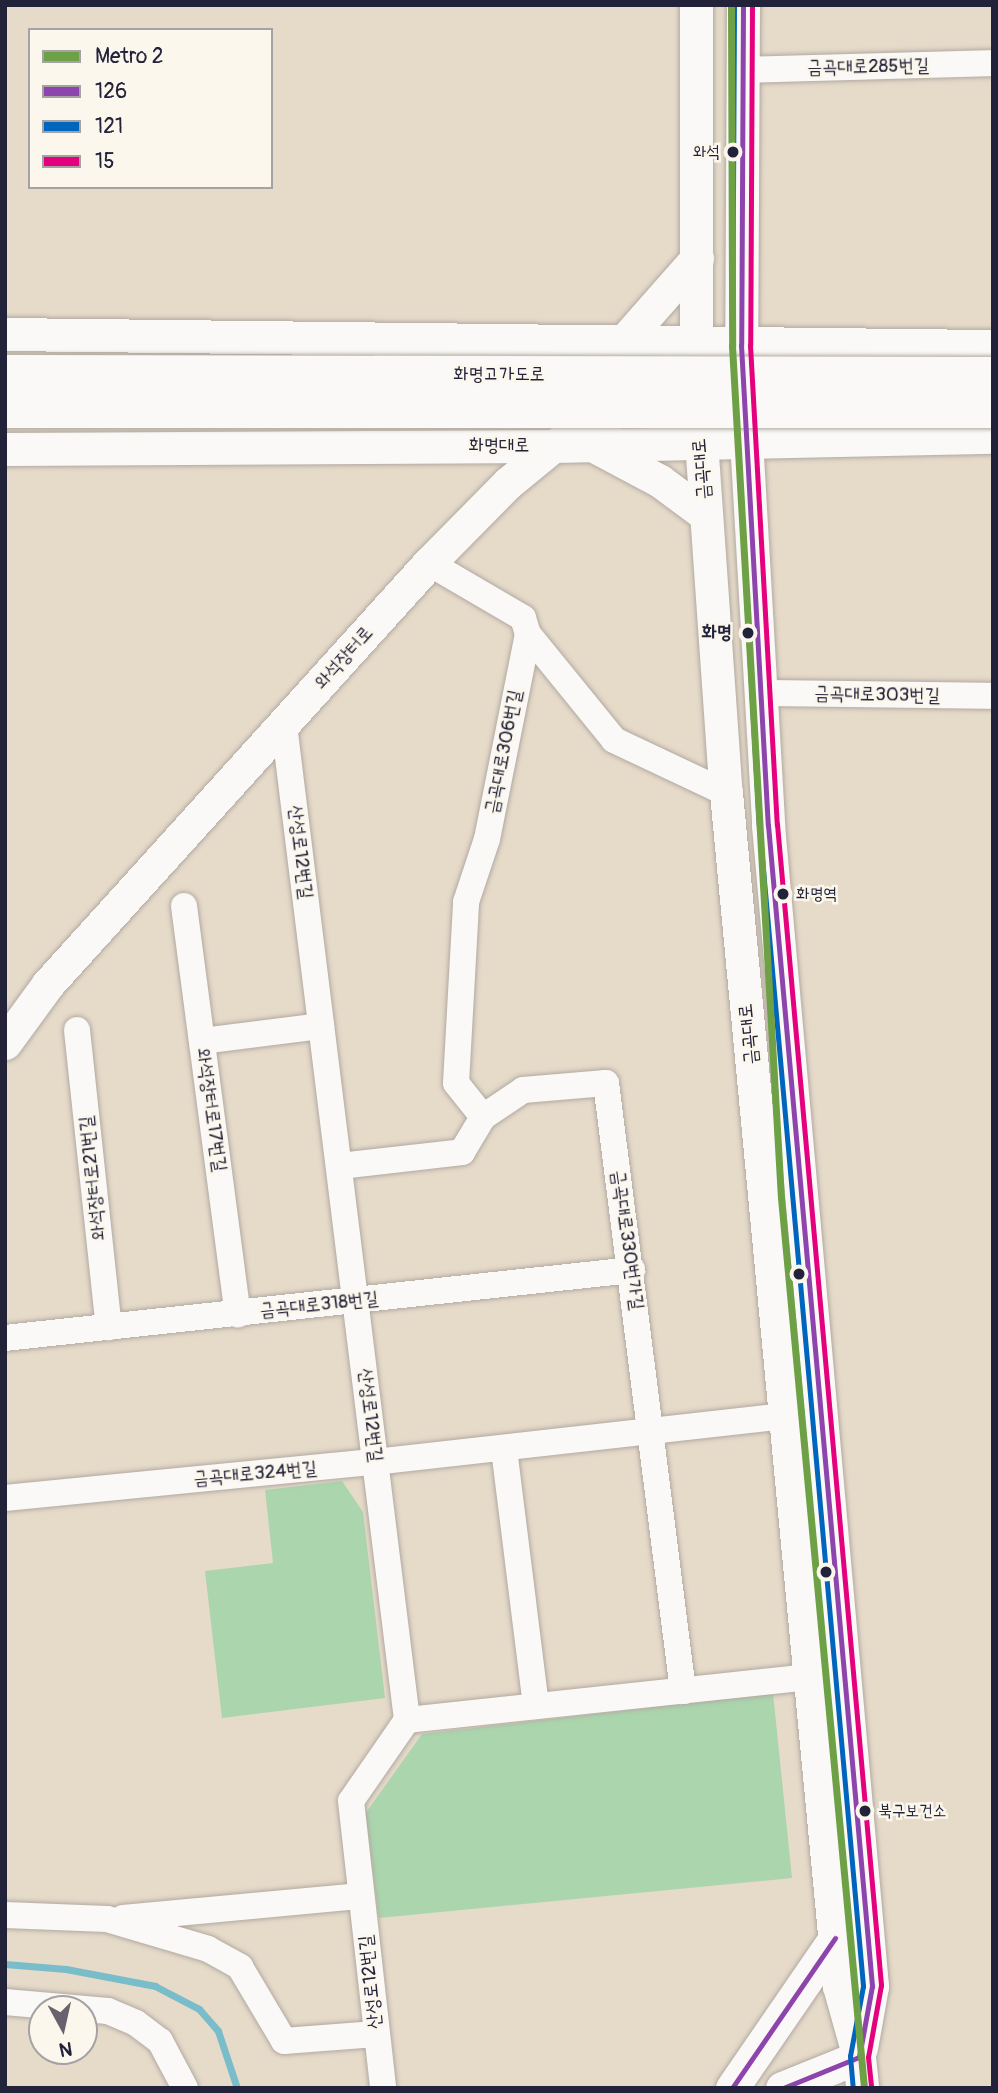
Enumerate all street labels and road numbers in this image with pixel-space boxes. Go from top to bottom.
street label: 금곡대로285번길 [807,55,929,79]
street label: 화명고가도로 [453,364,545,386]
street label: 화명대로 [468,435,530,457]
street label: 금곡대로 [688,438,716,500]
street label: 와석장터로 [310,622,378,694]
street label: 금곡대로303번길 [814,683,940,707]
street label: 금곡대로306번길 [481,688,527,816]
street label: 산성로12번길 [283,804,317,900]
street label: 금곡대로 [734,1002,764,1066]
street label: 와석장터로17번길 [191,1047,231,1173]
street label: 와석장터로21번길 [75,1115,111,1241]
street label: 금곡대로330번가길 [606,1168,648,1312]
street label: 금곡대로318번길 [258,1287,380,1323]
street label: 산성로12번길 [353,1367,387,1463]
street label: 금곡대로324번길 [192,1457,318,1491]
street label: 산성로12번길 [355,1934,387,2030]

